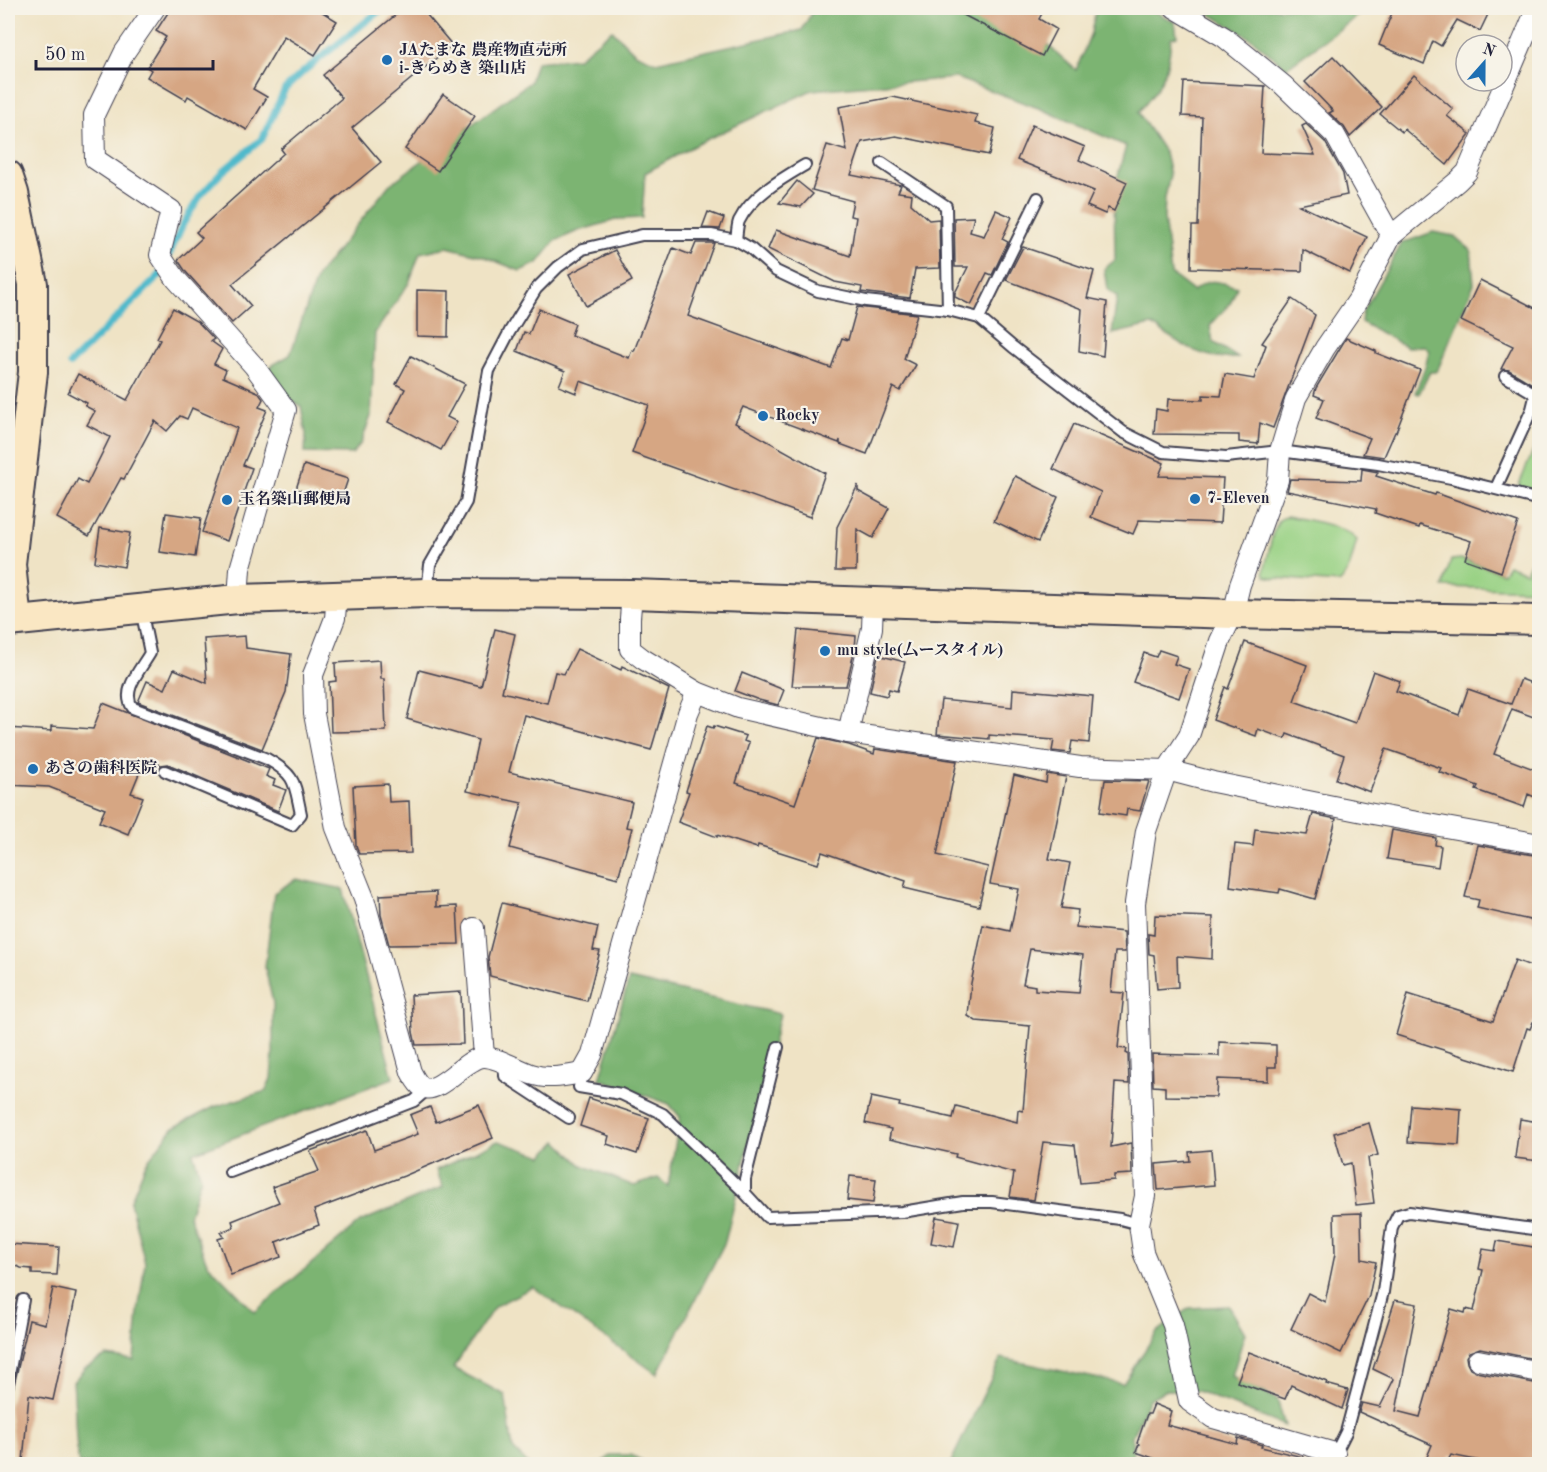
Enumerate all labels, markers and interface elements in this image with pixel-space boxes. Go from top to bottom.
scale bar [36,33,213,71]
north arrow [1454,33,1514,93]
place label: JAたまな 農産物直売所 i-きらめき 築山店 [399,41,567,77]
text: N [1480,41,1498,61]
text: 50 m [45,46,85,64]
marker: JAたまな 農産物直売所 i-きらめき 築山店 [380,53,394,67]
place label: Rocky [775,408,820,424]
marker: Rocky [756,409,770,423]
place label: 玉名築山郵便局 [239,490,351,508]
place label: 7-Eleven [1207,491,1270,507]
marker: 7-Eleven [1188,492,1202,506]
marker: 玉名築山郵便局 [220,493,234,507]
place label: mu style(厶ースタイル) [837,641,1003,659]
marker: mu style(厶ースタイル) [818,644,832,658]
place label: あさの歯科医院 [45,759,157,777]
marker: あさの歯科医院 [26,762,40,776]

